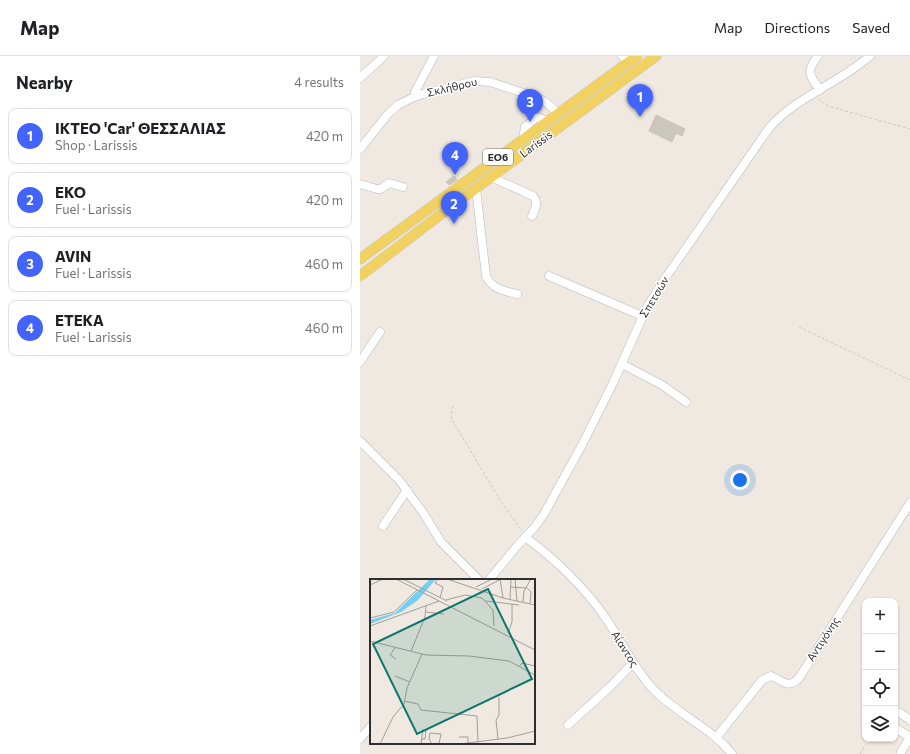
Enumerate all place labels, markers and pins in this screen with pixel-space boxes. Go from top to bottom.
pin: 1 [627,84,653,117]
pin: 3 [517,89,543,122]
pin: 4 [442,142,468,175]
pin: 2 [441,191,467,224]

